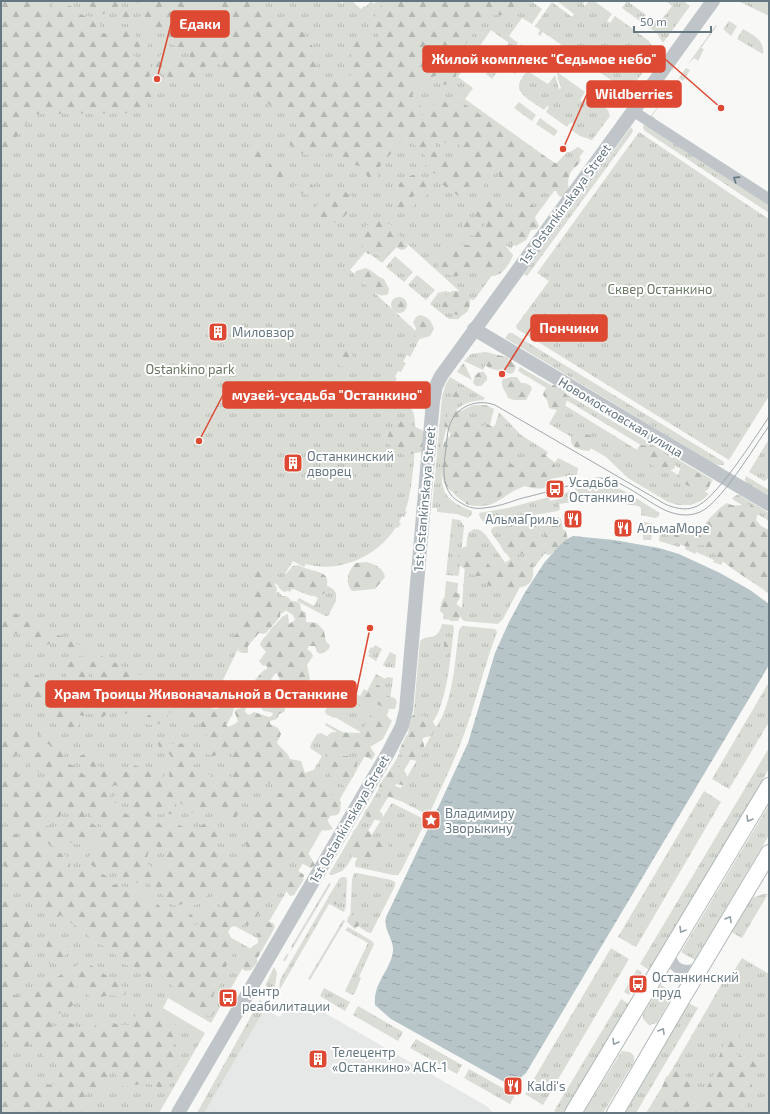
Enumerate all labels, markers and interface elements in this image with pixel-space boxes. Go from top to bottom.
scale bar [634,8,711,34]
callout: Едаки [171,11,229,37]
text: 50 m [640,14,667,28]
text: Едаки [179,15,221,32]
callout: Жилой комплекс "Седьмое небо" [423,46,665,72]
text: Жилой комплекс "Седьмое небо" [431,50,657,67]
callout: Wildberries [587,81,681,107]
text: Wildberries [595,85,673,102]
street label: 1st Ostankinskaya Street [516,140,614,267]
one-way arrow [733,176,740,184]
park label: Сквер Останкино [608,281,712,297]
callout: Пончики [531,315,607,341]
text: Пончики [539,319,599,336]
building icon: Миловзор [207,321,229,343]
place label: Миловзор [232,324,294,340]
park label: Ostankino park [145,361,235,377]
street label: Новомосковская улица [556,373,686,461]
callout: музей-усадьба "Останкино" [223,382,430,408]
text: музей-усадьба "Останкино" [232,386,422,403]
street label: 1st Ostankinskaya Street [410,426,438,572]
place label: Останкинский дворец [307,448,394,479]
building icon: Останкинский дворец [282,452,304,474]
place label: Усадьба Останкино [569,474,635,505]
bus stop icon: Усадьба Останкино [544,478,566,500]
restaurant icon: АльмаГриль [562,508,584,530]
place label: АльмаГриль [485,511,559,527]
restaurant icon: АльмаМоре [612,517,634,539]
place label: АльмаМоре [637,520,709,536]
callout: Храм Троицы Живоначальной в Останкине [46,681,356,707]
text: Храм Троицы Живоначальной в Останкине [54,685,348,702]
street label: 1st Ostankinskaya Street [306,752,392,886]
place label: Владимиру Зворыкину [445,805,515,836]
place icon: Владимиру Зворыкину [420,809,442,831]
one-way arrow [746,815,754,822]
one-way arrow [724,916,732,923]
one-way arrow [679,926,687,933]
place label: Останкинский пруд [652,969,739,1000]
bus stop icon: Останкинский пруд [627,973,649,995]
place label: Центр реабилитации [242,983,330,1014]
bus stop icon: Центр реабилитации [217,987,239,1009]
one-way arrow [658,1028,665,1035]
one-way arrow [613,1038,620,1045]
place label: Телецентр «Останкино» АСК-1 [332,1044,447,1075]
building icon: Телецентр «Останкино» АСК-1 [307,1048,329,1070]
restaurant icon: Kaldi's [502,1075,524,1097]
place label: Kaldi's [527,1078,566,1094]

